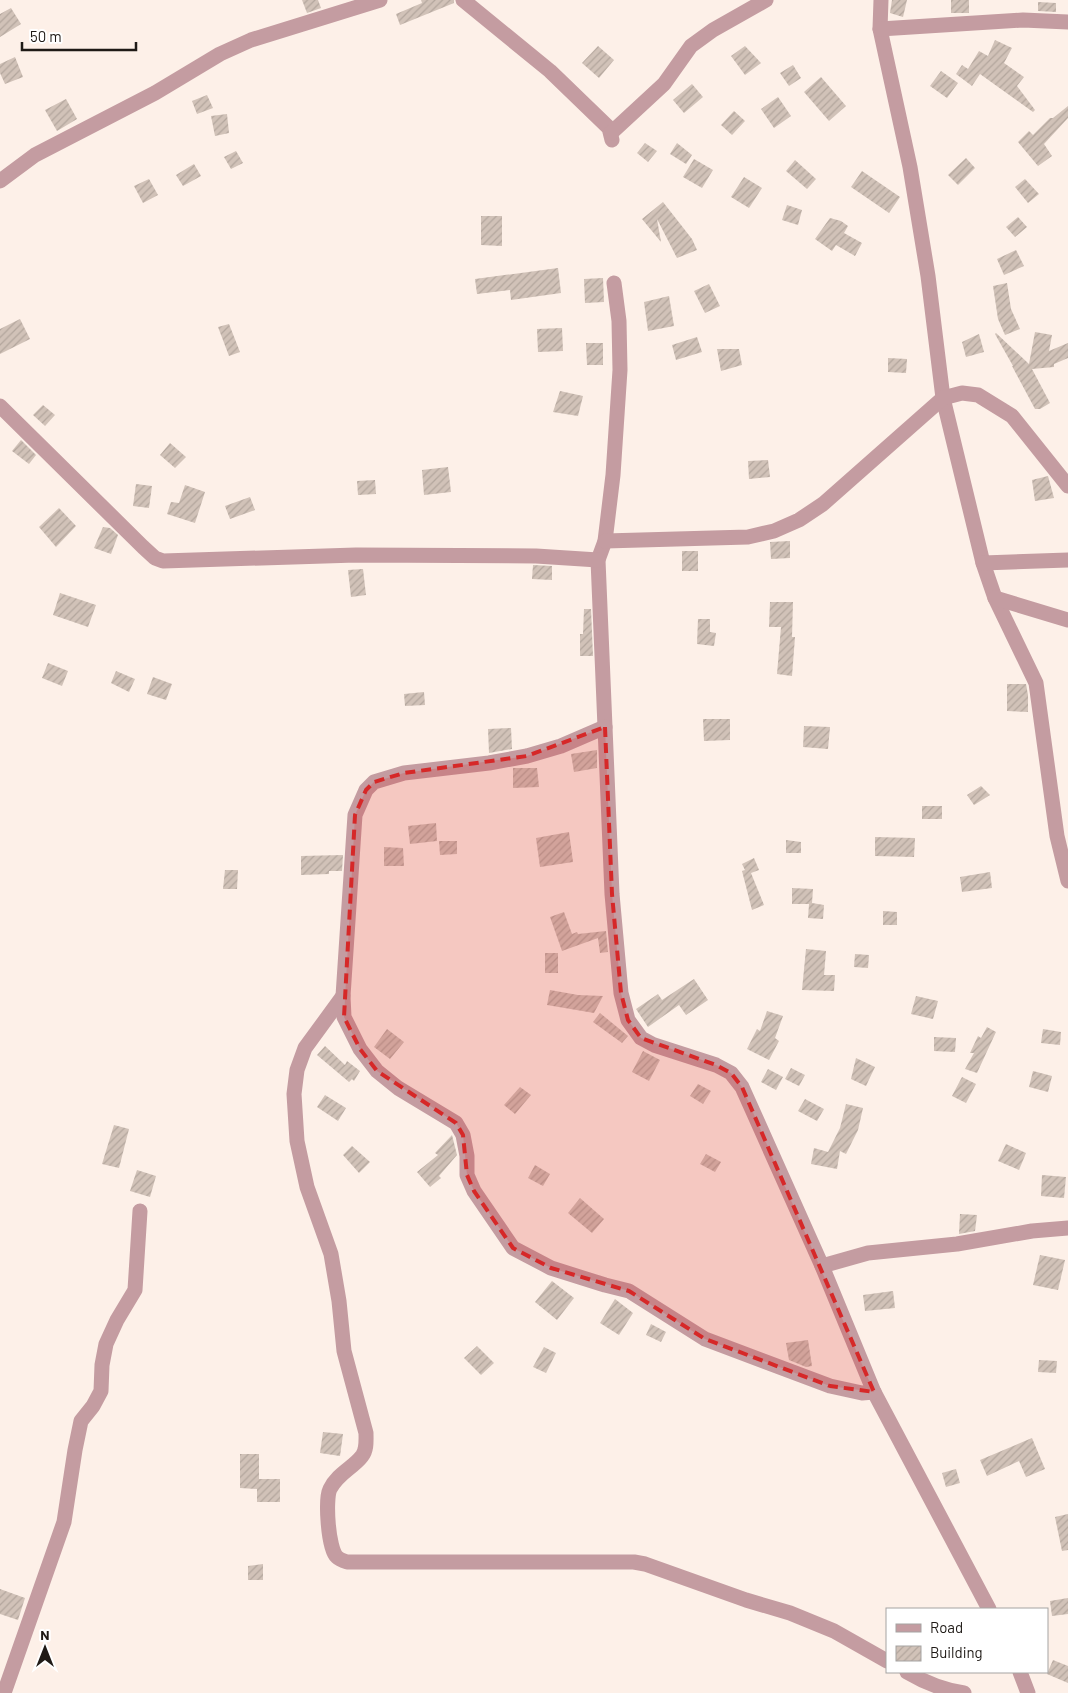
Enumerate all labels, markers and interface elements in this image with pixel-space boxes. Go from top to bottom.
scale bar [22,20,136,52]
text: 50 m [30,27,62,45]
legend [886,1608,1048,1673]
text: Road [930,1618,963,1636]
north arrow [20,1623,70,1673]
text: N [40,1626,50,1643]
text: Building [930,1643,983,1661]

